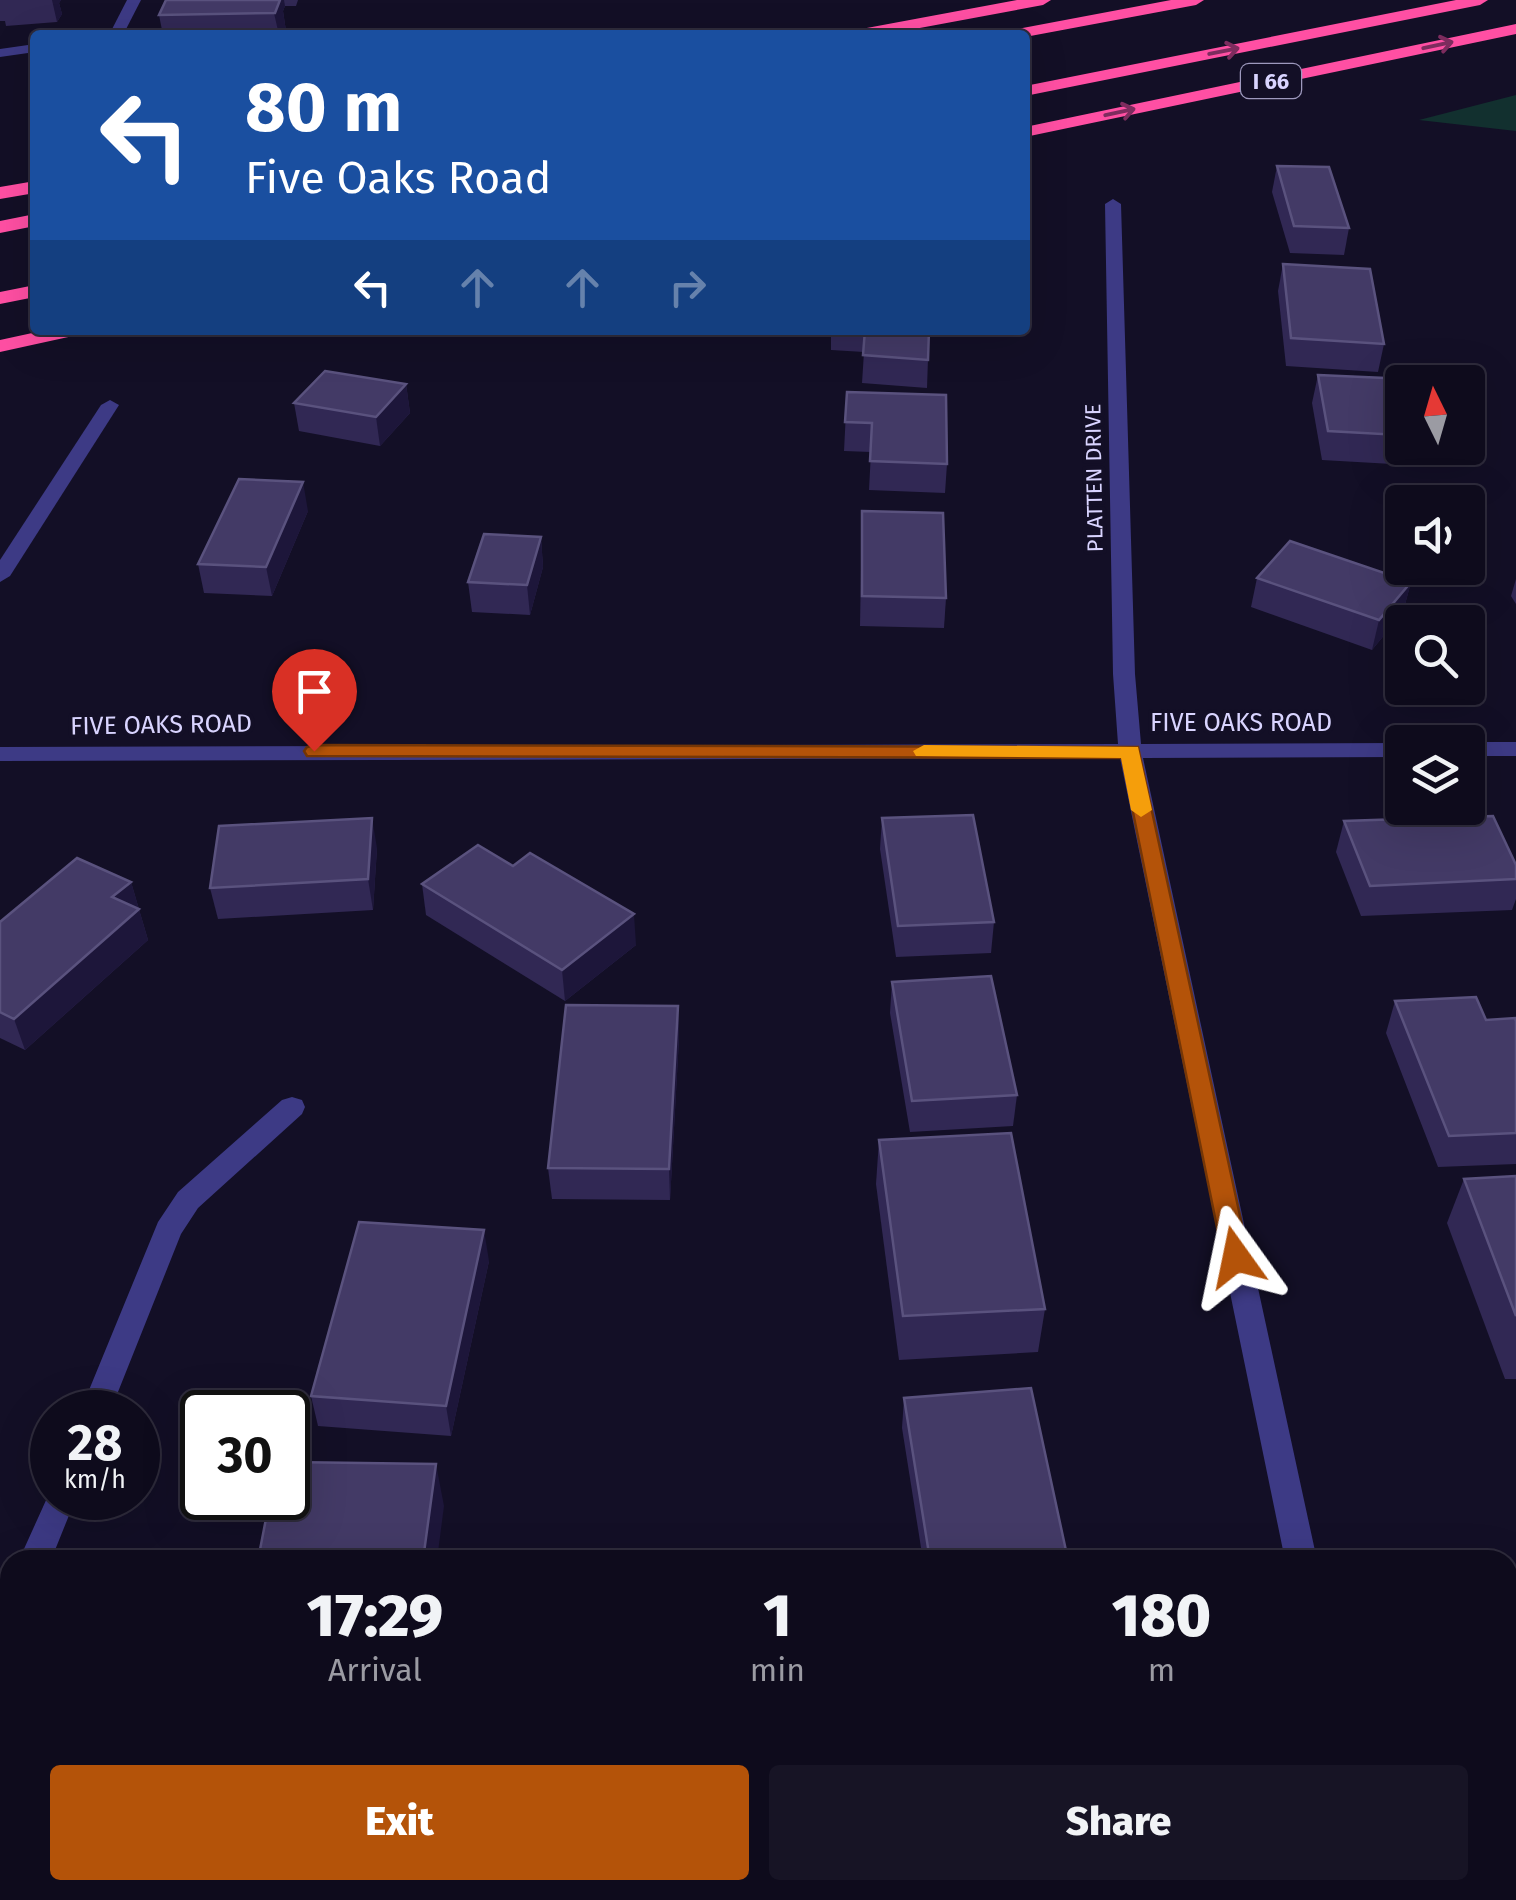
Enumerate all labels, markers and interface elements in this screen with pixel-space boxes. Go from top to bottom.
one-way arrow [1422,35,1454,53]
one-way arrow [1207,41,1239,60]
road number: I 66 [1241,64,1301,98]
text: 80 m [245,66,402,150]
icon: left [80,70,210,200]
one-way arrow [1104,102,1136,121]
text: Five Oaks Road [245,151,551,205]
icon: left [345,260,400,315]
icon: ahead [450,260,505,315]
icon: ahead [555,260,610,315]
icon: right [660,260,715,315]
north arrow [1385,365,1485,465]
map controls [1385,365,1485,825]
street label: PLATTEN DRIVE [1079,403,1109,553]
button: sound [1385,485,1485,585]
button: search [1385,605,1485,705]
pin [272,649,357,752]
icon: arrive [287,664,342,719]
street label: FIVE OAKS ROAD [70,708,252,742]
street label: FIVE OAKS ROAD [1150,708,1332,738]
button: layers [1385,725,1485,825]
position arrow [1184,1205,1288,1309]
speed limit sign: 30 [180,1390,310,1520]
text: 28 [68,1413,122,1473]
text: km/h [64,1465,126,1495]
text: 17:29 [307,1580,443,1652]
text: 1 [763,1580,792,1652]
text: 180 [1112,1580,1211,1652]
text: Arrival [328,1651,422,1689]
text: min [750,1651,805,1689]
text: m [1148,1651,1175,1689]
button: Exit [50,1765,749,1880]
button: Share [769,1765,1468,1880]

